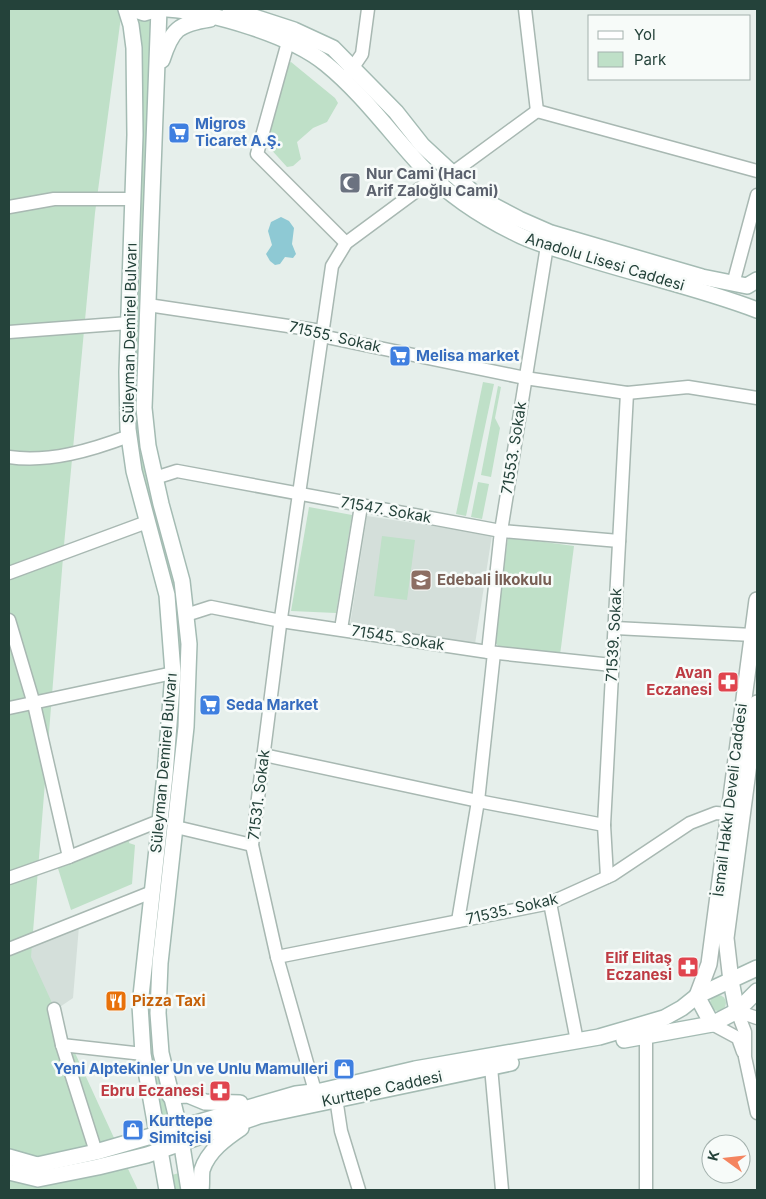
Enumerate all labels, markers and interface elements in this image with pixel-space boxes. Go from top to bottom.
legend [588,15,751,80]
text: Yol [634,25,656,44]
text: Park [634,50,667,69]
place label: Migros Ticaret A.Ş. [195,114,282,150]
supermarket icon: Migros Ticaret A.Ş. [167,121,191,145]
place label: Nur Cami (Hacı Arif Zaloğlu Cami) [366,164,499,200]
mosque icon: Nur Cami (Hacı Arif Zaloğlu Cami) [338,171,362,195]
street label: Anadolu Lisesi Caddesi [523,228,687,295]
street label: Süleyman Demirel Bulvarı [118,242,141,423]
street label: 71555. Sokak [287,317,384,356]
supermarket icon: Melisa market [388,344,412,368]
place label: Melisa market [416,346,520,365]
street label: 71553. Sokak [497,399,530,496]
street label: 71547. Sokak [339,492,434,527]
school or university icon: Edebali İlkokulu [409,568,433,592]
place label: Edebali İlkokulu [437,570,552,589]
street label: 71539. Sokak [602,587,625,682]
street label: 71545. Sokak [350,621,447,654]
place label: Avan Eczanesi [646,663,712,699]
pharmacy icon: Avan Eczanesi [716,670,740,694]
street label: Süleyman Demirel Bulvarı [146,672,181,854]
supermarket icon: Seda Market [198,693,222,717]
place label: Seda Market [226,695,319,714]
street label: İsmail Hakkı Develi Caddesi [708,702,751,898]
street label: 71531. Sokak [244,748,274,841]
street label: 71535. Sokak [464,889,560,928]
place label: Elif Elitaş Eczanesi [605,948,672,984]
pharmacy icon: Elif Elitaş Eczanesi [676,955,700,979]
restaurant icon: Pizza Taxi [104,989,128,1013]
place label: Pizza Taxi [132,991,206,1010]
shop icon: Yeni Alptekinler Un ve Unlu Mamulleri [332,1057,356,1081]
place label: Yeni Alptekinler Un ve Unlu Mamulleri [54,1059,328,1078]
street label: Kurttepe Caddesi [320,1066,444,1111]
pharmacy icon: Ebru Eczanesi [208,1079,232,1103]
place label: Ebru Eczanesi [101,1081,204,1100]
place label: Kurttepe Simitçisi [149,1111,213,1147]
shop icon: Kurttepe Simitçisi [121,1118,145,1142]
north arrow [701,1134,751,1184]
text: K [703,1148,722,1163]

